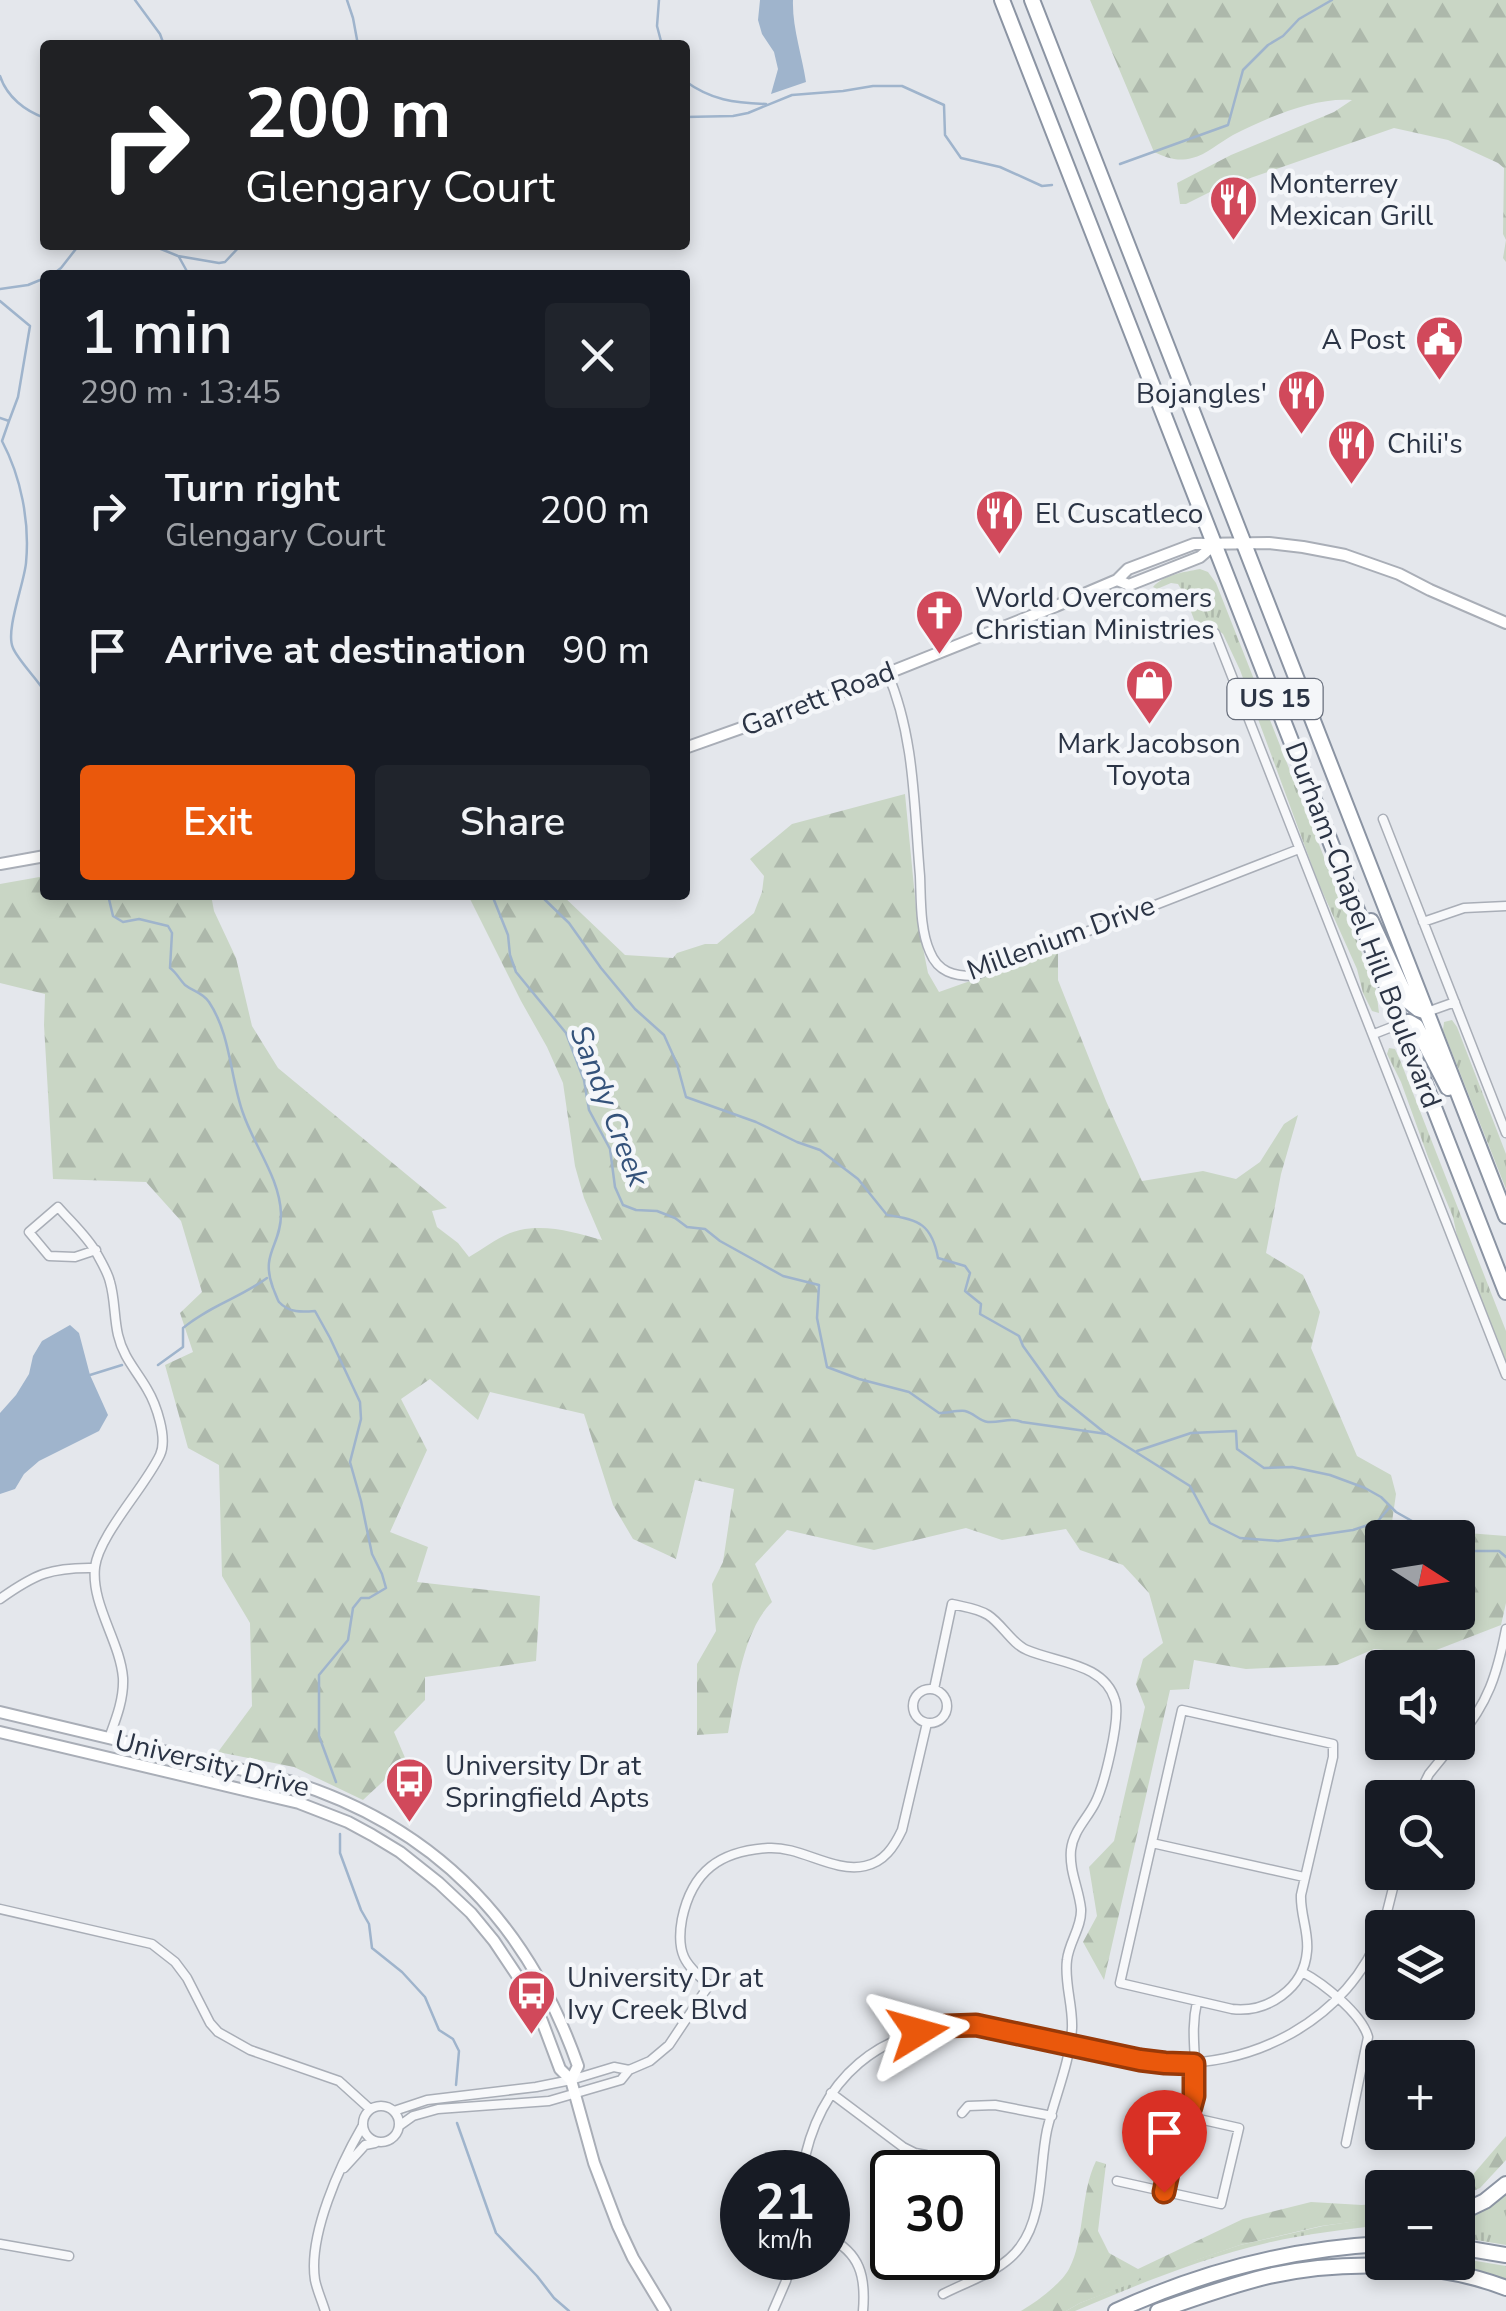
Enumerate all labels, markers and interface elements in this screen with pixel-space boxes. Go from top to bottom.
text: 200 m [245,66,451,162]
icon: right [80,80,210,210]
text: Glengary Court [245,157,555,218]
place label: Monterrey Mexican Grill [1269,165,1434,235]
restaurant icon: Monterrey Mexican Grill [1208,174,1260,242]
text: 1 min [80,292,233,374]
button: close [545,303,650,408]
public building icon: A Post [1414,314,1466,382]
place label: A Post [1322,321,1405,359]
restaurant icon: Bojangles' [1276,368,1328,436]
text: 290 m · 13:45 [80,371,281,414]
place label: Bojangles' [1136,375,1267,413]
restaurant icon: Chili's [1326,418,1378,486]
place label: Chili's [1387,425,1463,463]
text: Turn right [165,463,340,514]
icon: right [80,483,135,538]
text: 200 m [539,485,650,536]
restaurant icon: El Cuscatleco [974,488,1026,556]
place label: El Cuscatleco [1035,495,1203,533]
text: Glengary Court [165,514,385,557]
place label: World Overcomers Christian Ministries [975,579,1215,649]
church icon: World Overcomers Christian Ministries [914,588,966,656]
icon: arrive [80,623,135,678]
text: Arrive at destination [165,625,526,676]
text: 90 m [562,625,650,676]
street label: Garrett Road [736,652,900,746]
shop icon: Mark Jacobson Toyota [1123,658,1175,726]
road number: US 15 [1228,679,1322,719]
place label: Mark Jacobson Toyota [1057,725,1241,795]
street label: Durham-Chapel Hill Boulevard [1276,737,1450,1113]
button: Exit [80,765,355,880]
button: Share [375,765,650,880]
street label: Millenium Drive [962,886,1160,990]
water label: Sandy Creek [559,1019,659,1193]
north arrow [1365,1520,1475,1630]
map controls [1365,1520,1475,2280]
button: sound [1365,1650,1475,1760]
street label: University Drive [111,1721,313,1807]
place label: University Dr at Springfield Apts [445,1747,649,1817]
bus stop icon: University Dr at Springfield Apts [384,1756,436,1824]
button: search [1365,1780,1475,1890]
button: layers [1365,1910,1475,2020]
place label: University Dr at Ivy Creek Blvd [567,1959,763,2029]
bus stop icon: University Dr at Ivy Creek Blvd [506,1968,558,2036]
position arrow [866,1980,970,2084]
button: + [1365,2040,1475,2150]
pin [1122,2090,1207,2193]
icon: arrive [1137,2105,1192,2160]
speed limit sign: 30 [870,2150,1000,2280]
text: 21 [755,2168,815,2237]
button: − [1365,2170,1475,2280]
text: km/h [757,2223,813,2257]

